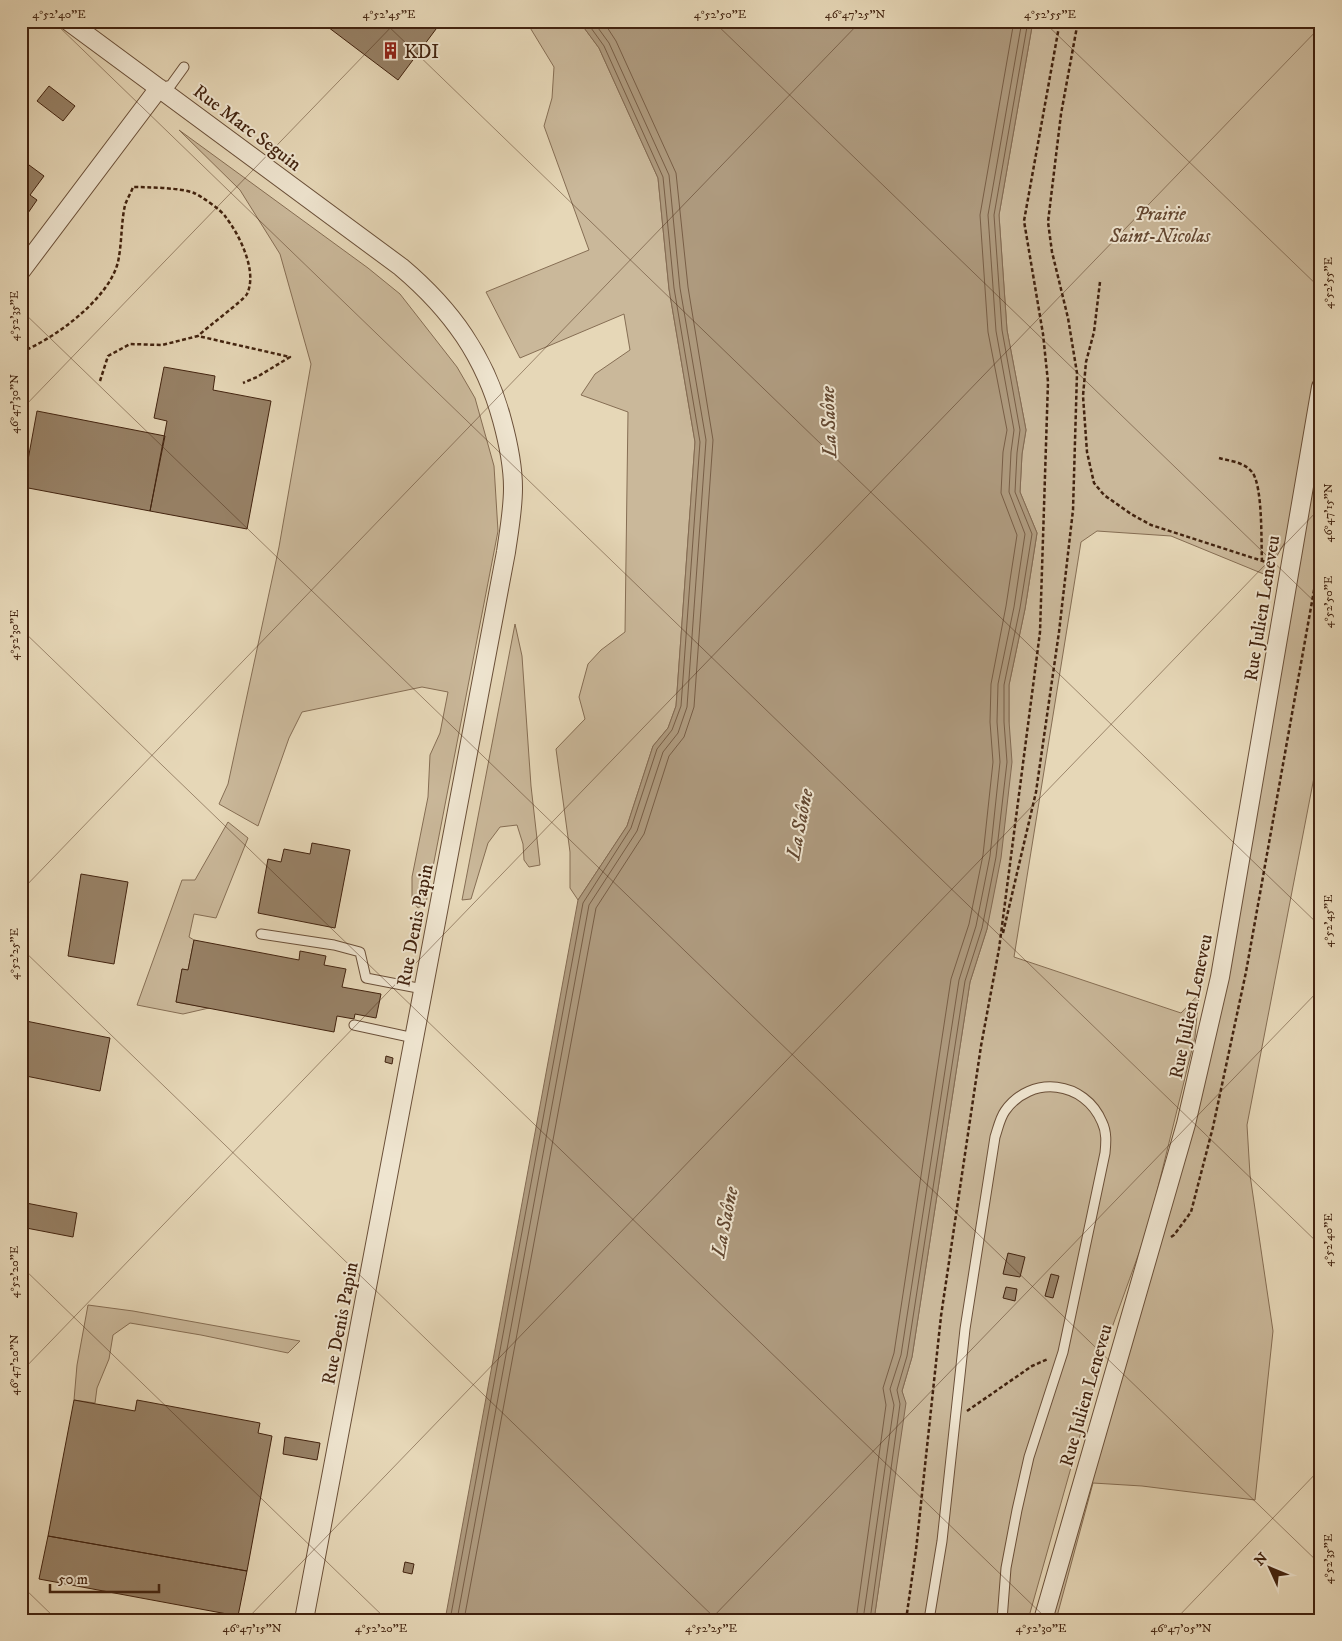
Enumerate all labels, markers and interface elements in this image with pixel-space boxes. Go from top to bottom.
text: 4°52'40"E [32,7,86,22]
text: 4°52'45"E [363,7,416,22]
text: 4°52'50"E [694,7,747,22]
text: 46°47'25"N [825,7,885,22]
text: 4°52'55"E [1024,7,1077,22]
building icon: KDI [380,41,400,61]
place label: KDI [404,41,439,64]
street label: Rue Marc Seguin [188,80,306,176]
park label: Prairie Saint-Nicolas [1109,203,1211,248]
text: 4°52'55"E [1321,256,1336,309]
text: 4°52'35"E [7,290,22,341]
text: 46°47'30"N [7,374,22,434]
water label: La Saône [816,385,843,459]
text: 46°47'15"N [1321,483,1336,543]
street label: Rue Julien Leneveu [1240,534,1285,683]
text: 4°52'50"E [1321,575,1336,628]
text: 4°52'30"E [7,609,22,661]
water label: La Saône [781,786,820,863]
street label: Rue Denis Papin [392,862,439,989]
text: 4°52'45"E [1321,894,1336,947]
text: 4°52'25"E [7,928,22,980]
street label: Rue Julien Leneveu [1165,932,1218,1081]
water label: La Saône [706,1184,745,1261]
text: 4°52'40"E [1321,1213,1336,1267]
text: 4°52'20"E [7,1245,22,1298]
street label: Rue Denis Papin [317,1260,364,1387]
street label: Rue Julien Leneveu [1055,1321,1118,1469]
text: 46°47'20"N [7,1334,22,1396]
text: 4°52'35"E [1321,1533,1336,1584]
north arrow [1244,1544,1294,1594]
text: N [1251,1549,1272,1570]
scale bar [50,1561,159,1593]
text: 50 m [58,1570,88,1589]
text: 46°47'15"N [222,1621,282,1636]
text: 4°52'20"E [355,1621,408,1636]
text: 4°52'25"E [685,1621,737,1636]
text: 4°52'30"E [1015,1621,1067,1636]
text: 46°47'05"N [1150,1621,1212,1636]

